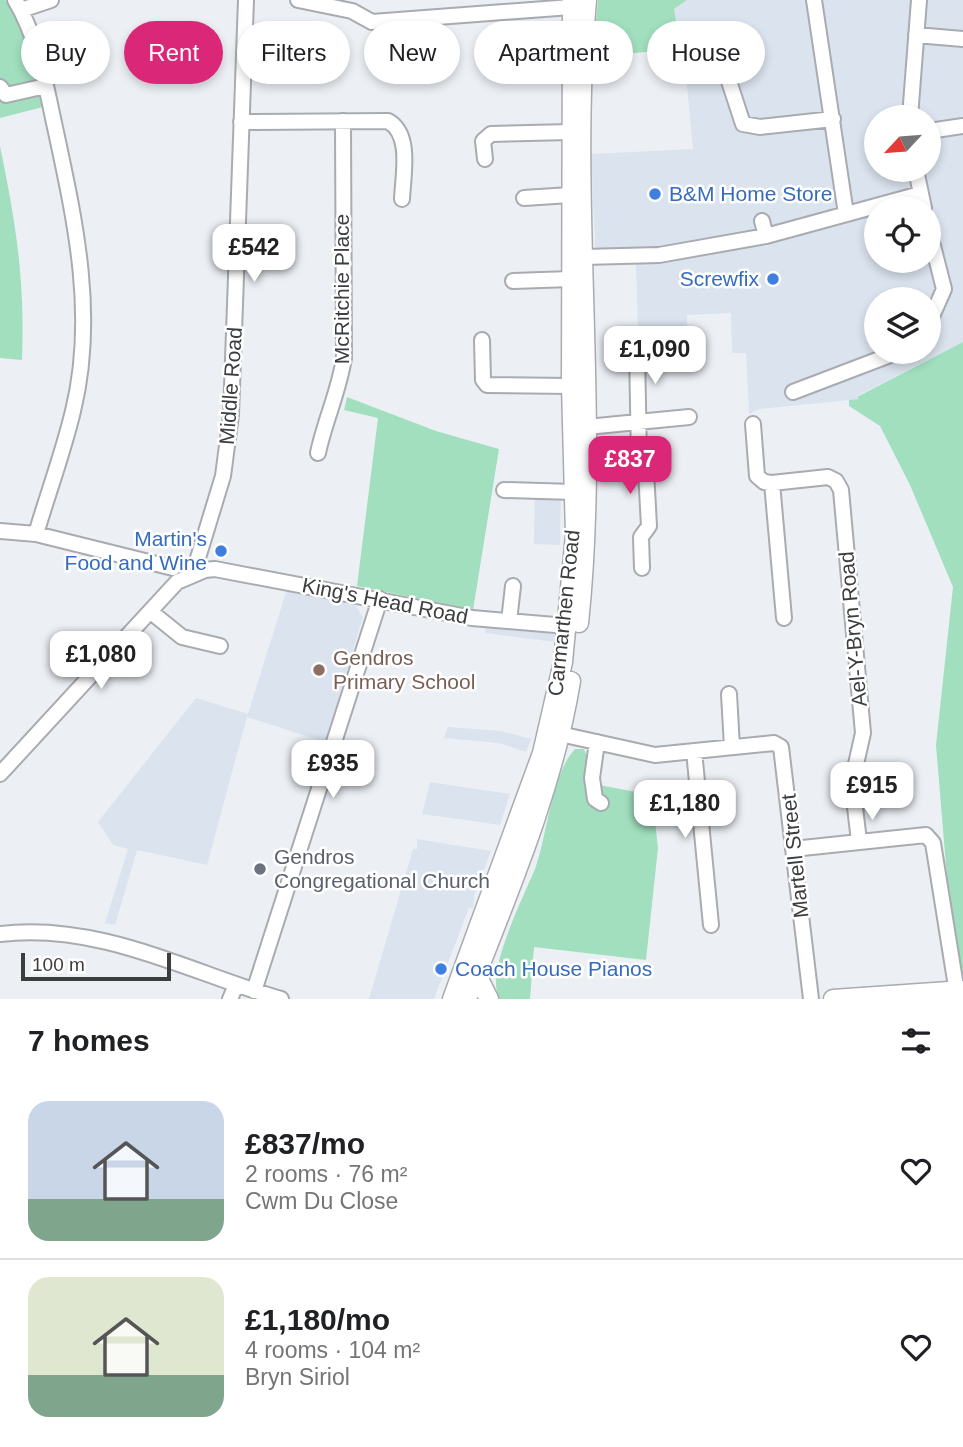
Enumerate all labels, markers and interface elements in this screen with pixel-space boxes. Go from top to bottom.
chip: Buy [21,21,110,84]
chip: Rent [124,21,223,84]
chip: Filters [237,21,350,84]
chip: New [364,21,460,84]
chip: Apartment [474,21,633,84]
chip: House [647,21,765,84]
north arrow [864,105,942,182]
map controls [864,105,941,364]
place label: B&M Home Store [669,182,832,205]
marker: B&M Home Store [647,186,663,202]
button: locate [864,196,941,273]
street label: McRitchie Place [330,214,353,364]
pin: £542 [213,224,295,284]
text: £542 [228,234,280,260]
place label: Screwfix [680,267,759,290]
marker: Screwfix [765,271,781,287]
button: layers [864,287,941,364]
street label: Middle Road [215,326,246,446]
pin: £1,090 [598,326,712,386]
text: £1,090 [620,336,690,362]
pin: £837 [589,436,671,496]
text: £837 [604,446,656,472]
place label: Martin's Food and Wine [65,527,207,574]
street label: Carmarthen Road [543,529,584,697]
marker: Martin's Food and Wine [213,543,229,559]
street label: Ael-Y-Bryn Road [834,551,871,708]
street label: King's Head Road [300,573,470,628]
pin: £1,080 [44,632,158,691]
text: £1,080 [66,641,136,667]
place label: Gendros Primary School [333,646,475,693]
marker: Gendros Primary School [311,662,327,678]
pin: £935 [292,740,374,800]
text: £935 [307,750,359,776]
pin: £915 [831,762,913,822]
text: £915 [846,772,898,798]
pin: £1,180 [628,780,742,840]
text: £1,180 [650,790,720,816]
street label: Martell Street [777,793,812,919]
place label: Gendros Congregational Church [274,845,490,892]
marker: Gendros Congregational Church [252,861,268,877]
scale bar [21,950,172,982]
text: 100 m [32,954,85,975]
place label: Coach House Pianos [455,957,652,980]
marker: Coach House Pianos [433,961,449,977]
icon: filters [897,1022,935,1060]
text: 7 homes [28,1024,150,1057]
text: £837/mo [245,1127,365,1160]
icon: home [84,1129,168,1213]
icon: heart [897,1152,935,1190]
text: 2 rooms · 76 m² [245,1161,407,1187]
text: Cwm Du Close [245,1188,398,1214]
text: £1,180/mo [245,1303,390,1336]
icon: home [84,1305,168,1389]
icon: heart [897,1328,935,1366]
text: 4 rooms · 104 m² [245,1337,420,1363]
text: Bryn Siriol [245,1364,350,1390]

